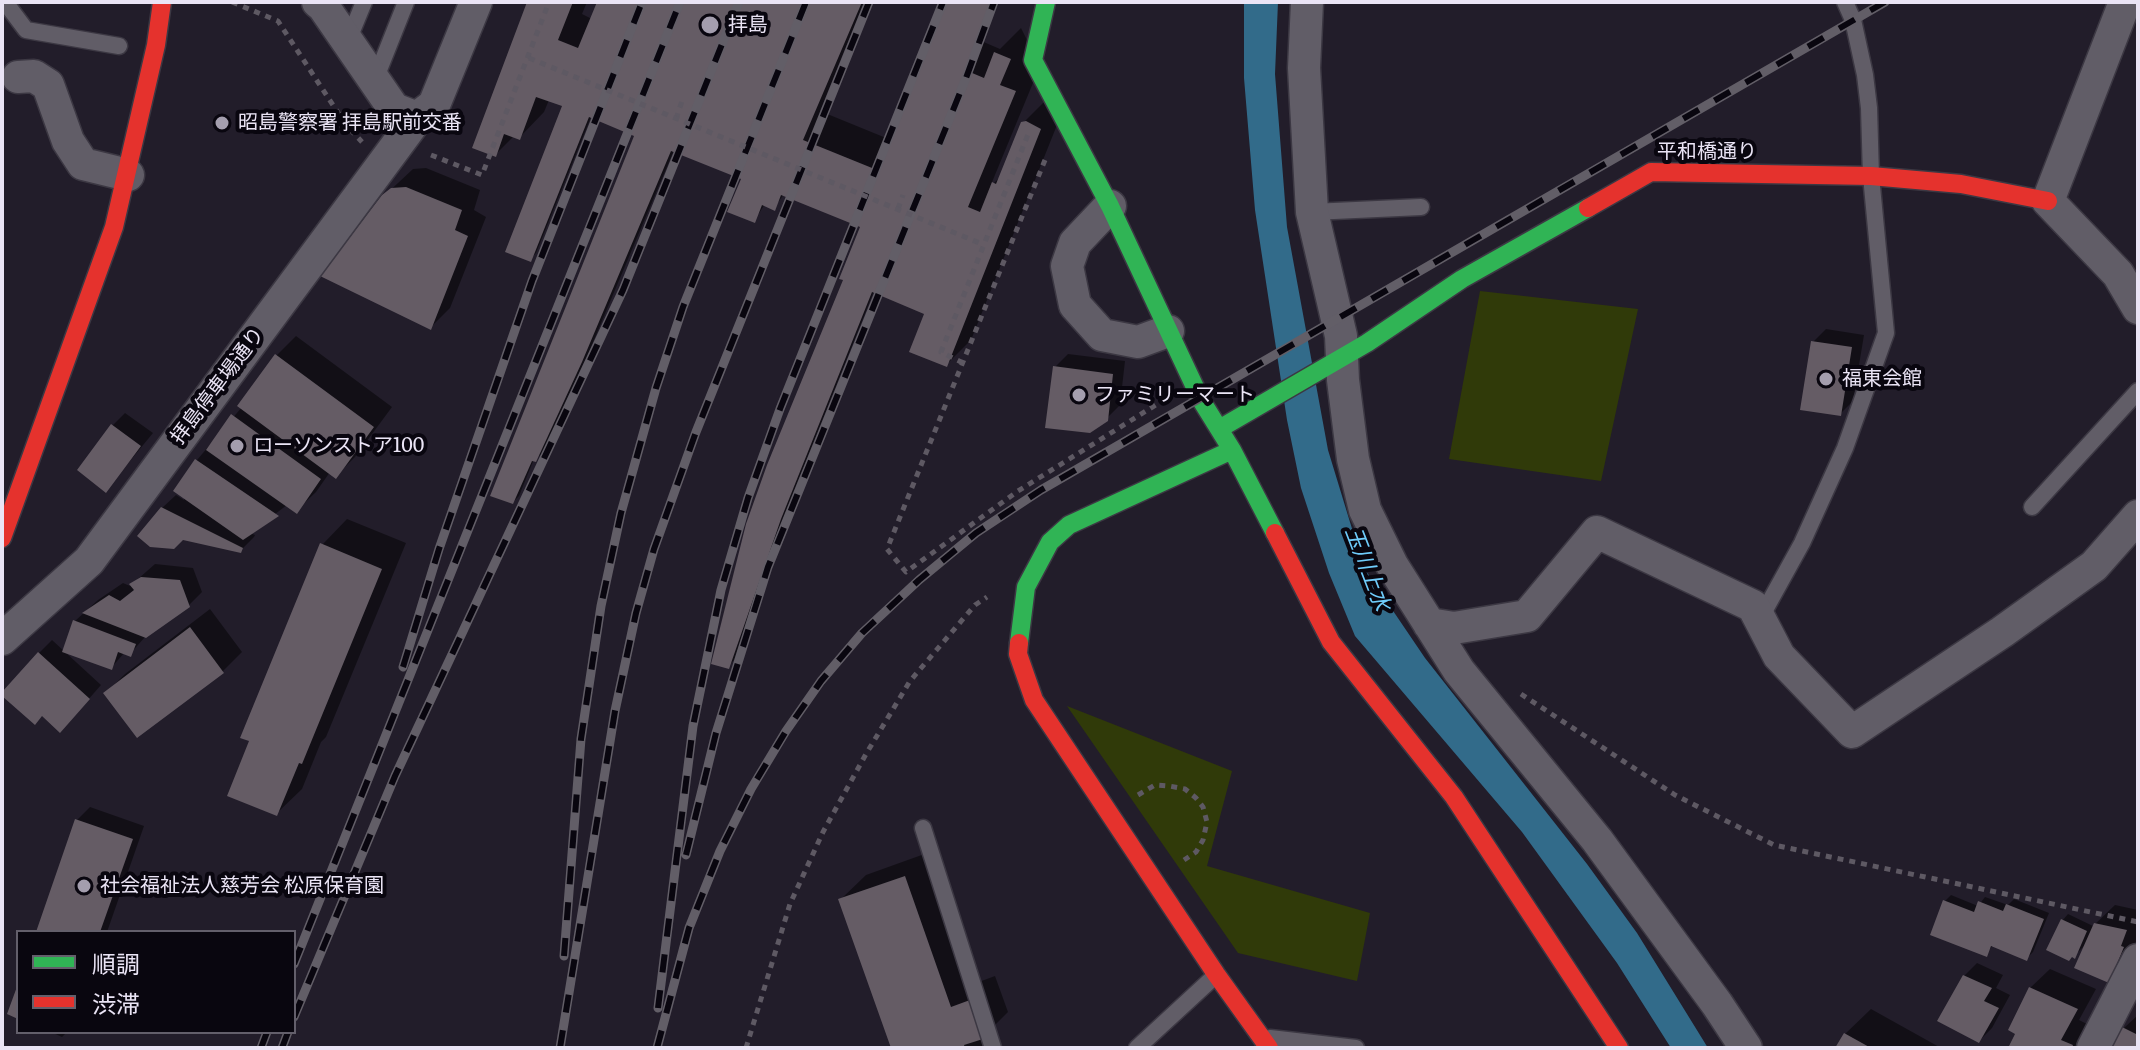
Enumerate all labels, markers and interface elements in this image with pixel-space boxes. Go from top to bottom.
place label: 拝島 [728,13,768,37]
marker: 拝島 [699,14,721,36]
place label: 昭島警察署 拝島駅前交番 [238,111,462,135]
marker: 昭島警察署 拝島駅前交番 [213,114,231,132]
street label: 平和橋通り [1657,140,1757,164]
street label: 拝島停車場通り [166,323,270,449]
place label: 福東会館 [1842,367,1922,391]
marker: 福東会館 [1817,370,1835,388]
place label: ファミリーマート [1095,383,1255,407]
marker: ファミリーマート [1070,386,1088,404]
place label: ローソンストア100 [253,434,424,458]
marker: ローソンストア100 [228,437,246,455]
water label: 玉川上水 [1339,523,1395,615]
place label: 社会福祉法人慈芳会 松原保育園 [100,874,384,898]
marker: 社会福祉法人慈芳会 松原保育園 [75,877,93,895]
legend [16,930,296,1034]
text: 順調 [92,945,140,980]
text: 渋滞 [92,985,140,1020]

